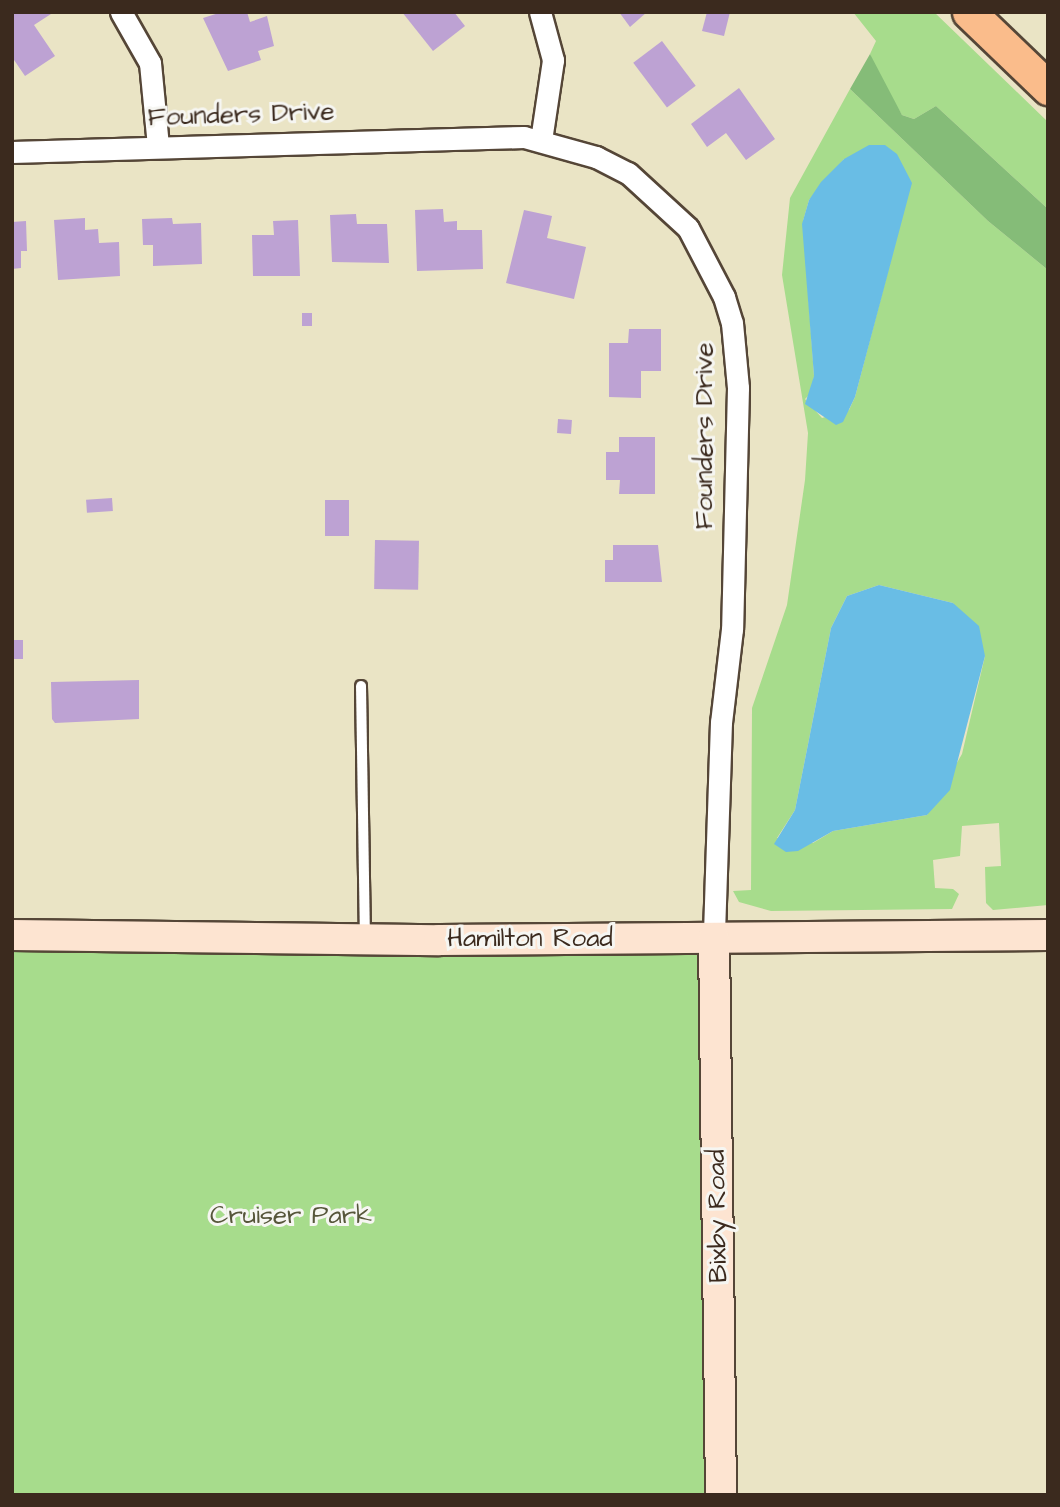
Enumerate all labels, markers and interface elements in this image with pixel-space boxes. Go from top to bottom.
street label: Founders Drive [147,96,335,134]
street label: Founders Drive [689,343,721,529]
street label: Hamilton Road [447,923,613,955]
street label: Bixby Road [701,1149,735,1283]
park label: Cruiser Park [210,1200,372,1232]

